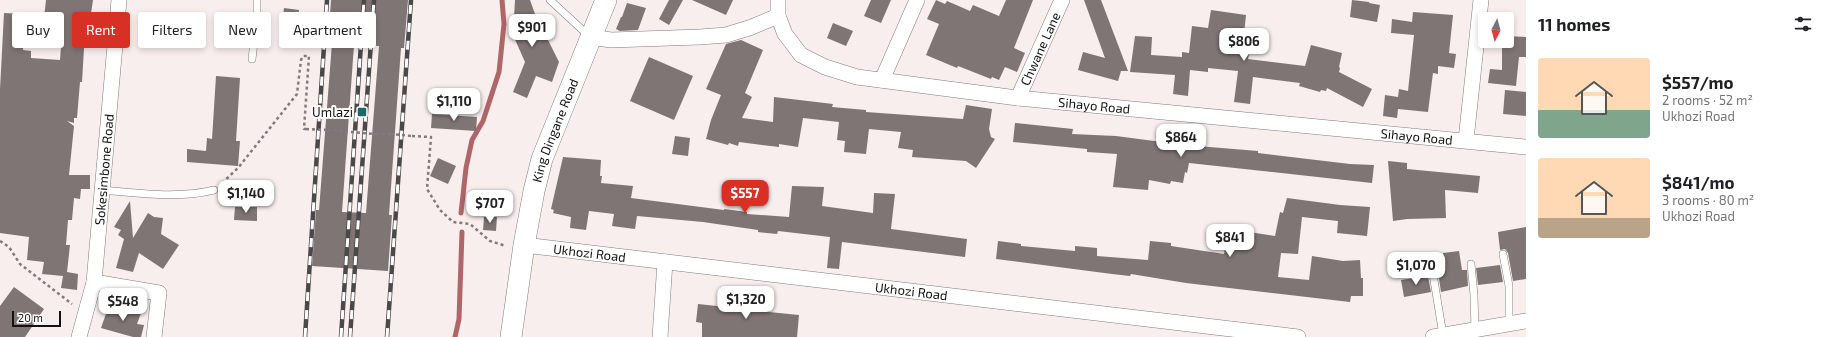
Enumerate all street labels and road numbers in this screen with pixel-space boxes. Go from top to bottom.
street label: Chwane Lane [1017,10,1064,88]
street label: King Dingane Road [528,76,582,184]
street label: Sihayo Road [1057,94,1131,117]
street label: Sokesimbone Road [91,113,117,226]
street label: Sihayo Road [1380,125,1453,148]
street label: Ukhozi Road [552,241,627,265]
street label: Ukhozi Road [874,279,948,303]

